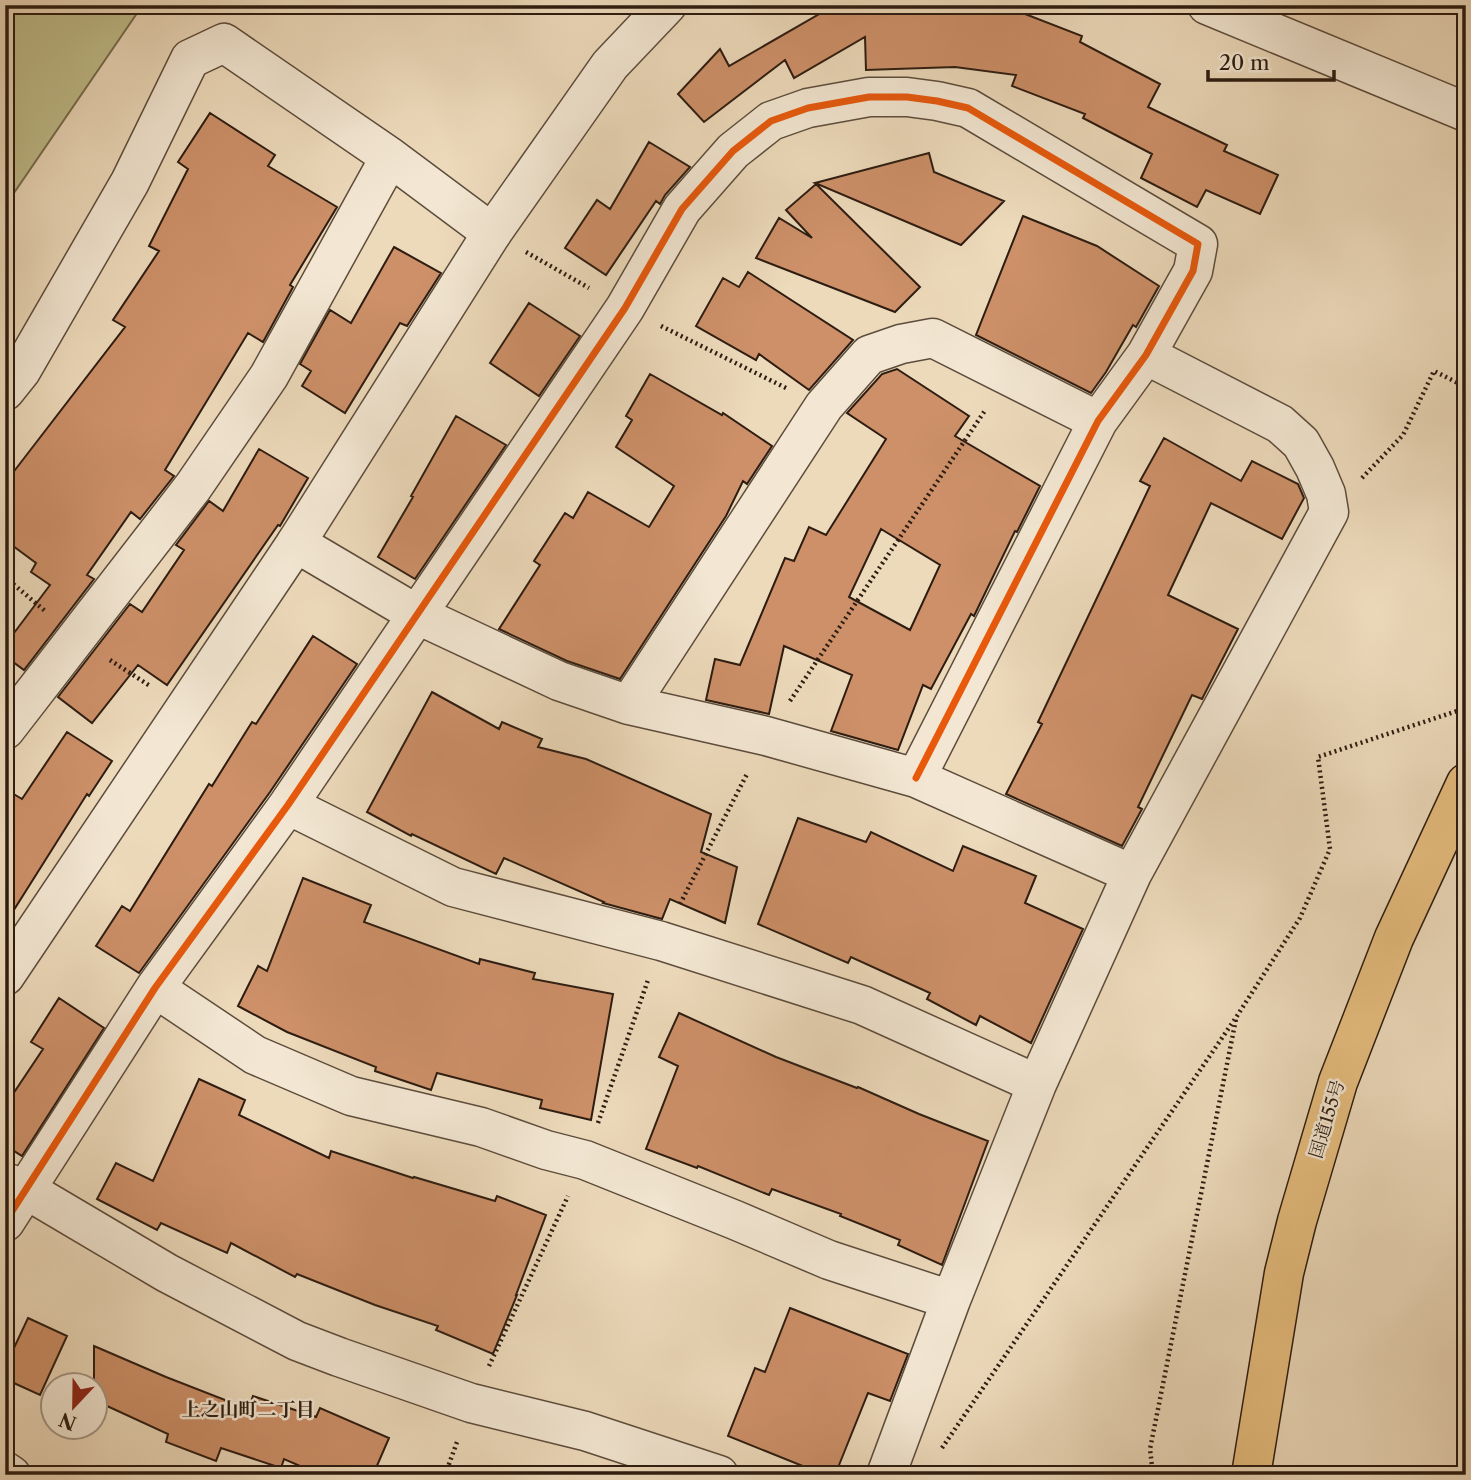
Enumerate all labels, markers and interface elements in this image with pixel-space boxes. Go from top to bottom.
scale bar [1208,38,1334,82]
text: 20 m [1219,50,1270,75]
street label: 国道155号 [1305,1077,1349,1161]
north arrow [38,1372,108,1442]
district label: 上之山町二丁目 [181,1398,315,1421]
text: N [56,1408,80,1435]

